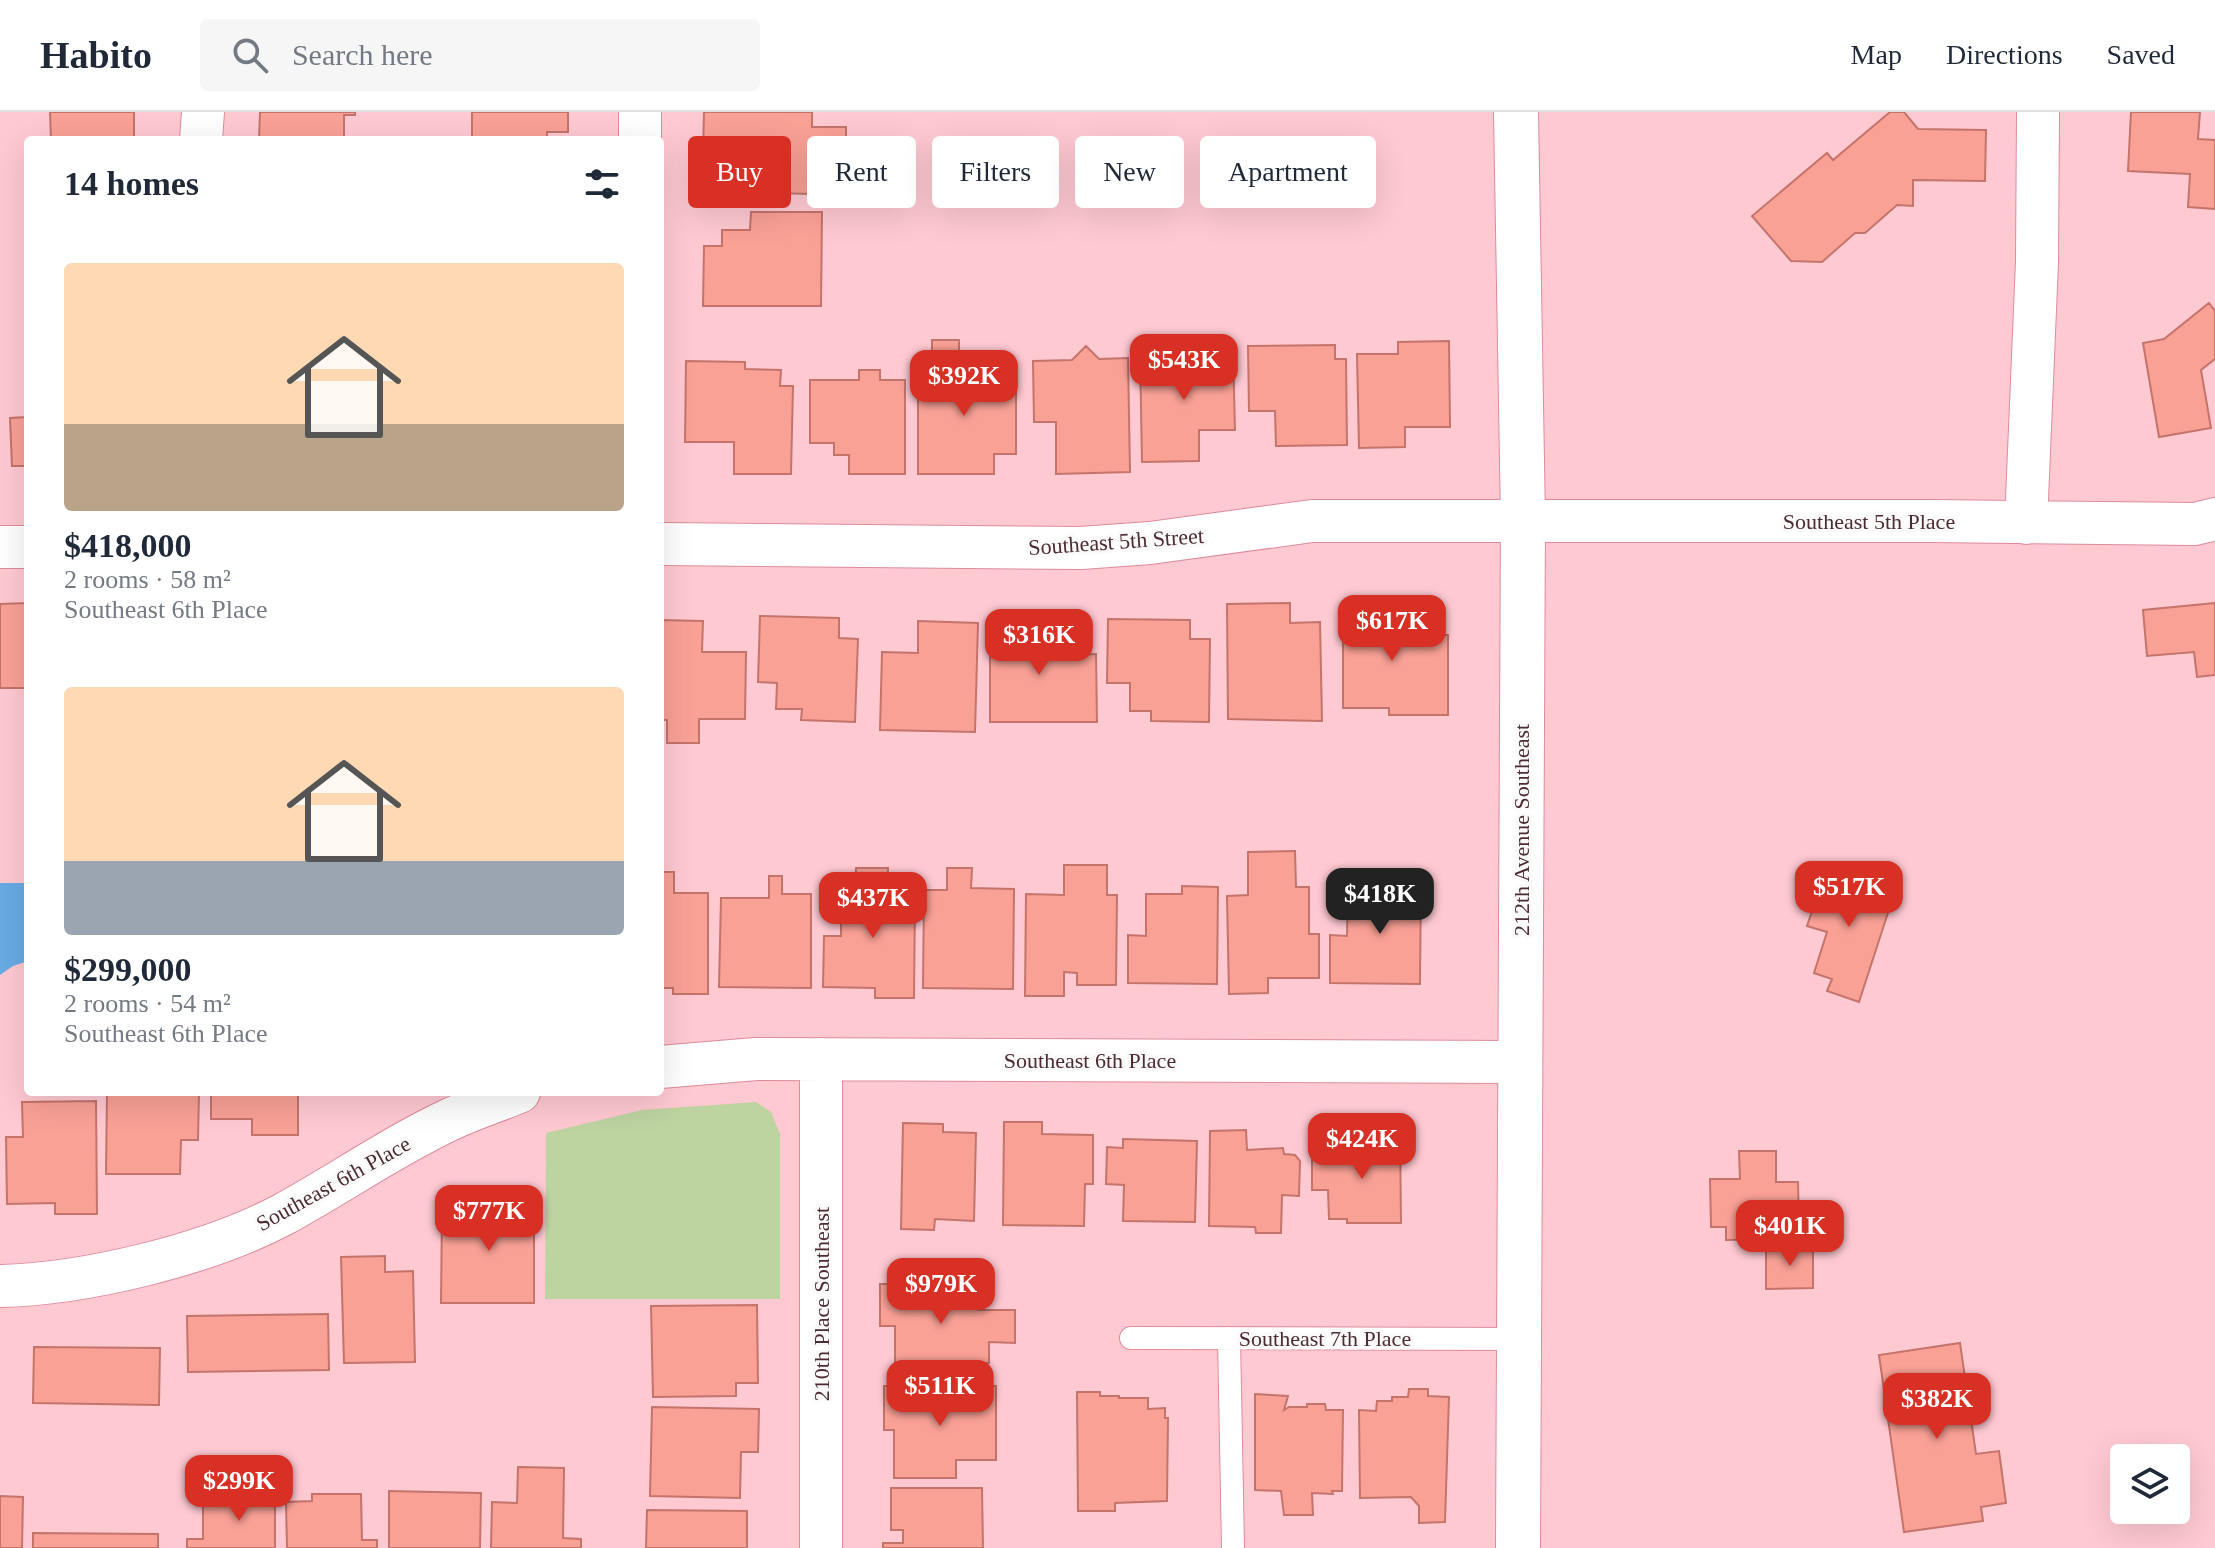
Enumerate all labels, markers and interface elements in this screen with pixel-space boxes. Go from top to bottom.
search box [200,19,760,91]
icon: search [228,33,272,77]
text: Habito [40,34,152,76]
text: Search here [292,38,433,71]
text: Map [1851,39,1902,70]
text: Directions [1946,39,2063,70]
text: Saved [2107,39,2175,70]
chip: Buy [688,136,791,208]
chip: Rent [807,136,916,208]
chip: Filters [932,136,1059,208]
chip: New [1075,136,1184,208]
chip: Apartment [1200,136,1376,208]
icon: filters [580,162,624,206]
text: 14 homes [64,165,199,202]
icon: home [272,315,416,459]
pin: $543K [1128,334,1240,402]
text: $543K [1148,345,1220,374]
pin: $392K [908,350,1020,418]
text: $392K [928,361,1000,390]
street label: Southeast 5th Place [1783,509,1955,534]
street label: Southeast 5th Street [1027,523,1205,560]
text: $418,000 [64,527,192,564]
text: 2 rooms · 58 m² [64,565,231,594]
text: Southeast 6th Place [64,595,268,624]
pin: $617K [1336,595,1448,663]
text: $617K [1356,606,1428,635]
pin: $316K [983,609,1095,677]
text: $316K [1003,620,1075,649]
street label: 212th Avenue Southeast [1509,724,1534,936]
icon: home [272,739,416,883]
pin: $517K [1793,861,1905,929]
pin: $418K [1324,868,1436,936]
pin: $437K [817,872,929,940]
text: $517K [1813,872,1885,901]
text: $418K [1344,879,1416,908]
text: $437K [837,883,909,912]
text: $299,000 [64,951,192,988]
text: 2 rooms · 54 m² [64,989,231,1018]
text: Southeast 6th Place [64,1019,268,1048]
street label: Southeast 6th Place [1004,1048,1176,1073]
pin: $424K [1306,1113,1418,1181]
text: $424K [1326,1124,1398,1153]
street label: Southeast 6th Place [252,1131,415,1236]
pin: $777K [433,1185,545,1253]
text: $777K [453,1196,525,1225]
pin: $401K [1734,1200,1846,1268]
street label: 210th Place Southeast [809,1207,834,1401]
text: $401K [1754,1211,1826,1240]
pin: $979K [885,1258,997,1326]
text: $979K [905,1269,977,1298]
street label: Southeast 7th Place [1239,1326,1411,1351]
pin: $511K [884,1360,996,1428]
text: $511K [905,1371,975,1400]
pin: $382K [1881,1373,1993,1441]
text: $382K [1901,1384,1973,1413]
map controls [2110,1444,2190,1524]
button: layers [2110,1444,2190,1524]
pin: $299K [183,1455,295,1523]
text: $299K [203,1466,275,1495]

